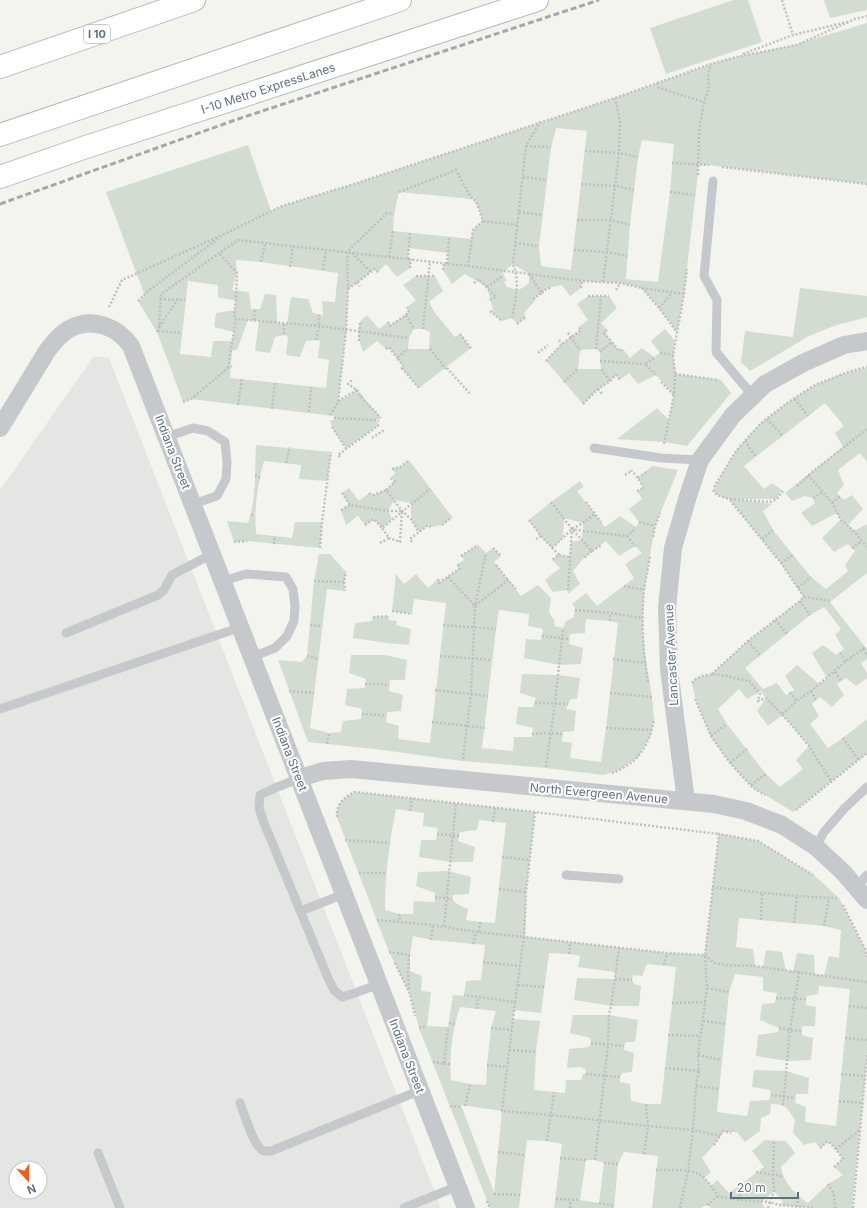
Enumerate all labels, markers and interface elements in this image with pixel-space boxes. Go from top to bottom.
road number: I 10 [84,25,110,43]
street label: I-10 Metro ExpressLanes [199,59,337,117]
street label: Indiana Street [152,413,194,491]
street label: Lancaster Avenue [661,604,681,706]
street label: Indiana Street [269,715,311,793]
street label: North Evergreen Avenue [529,779,669,807]
street label: Indiana Street [386,1017,428,1095]
north arrow [8,1160,48,1200]
scale bar [731,1174,798,1200]
text: 20 m [737,1180,766,1195]
text: N [25,1181,38,1197]

